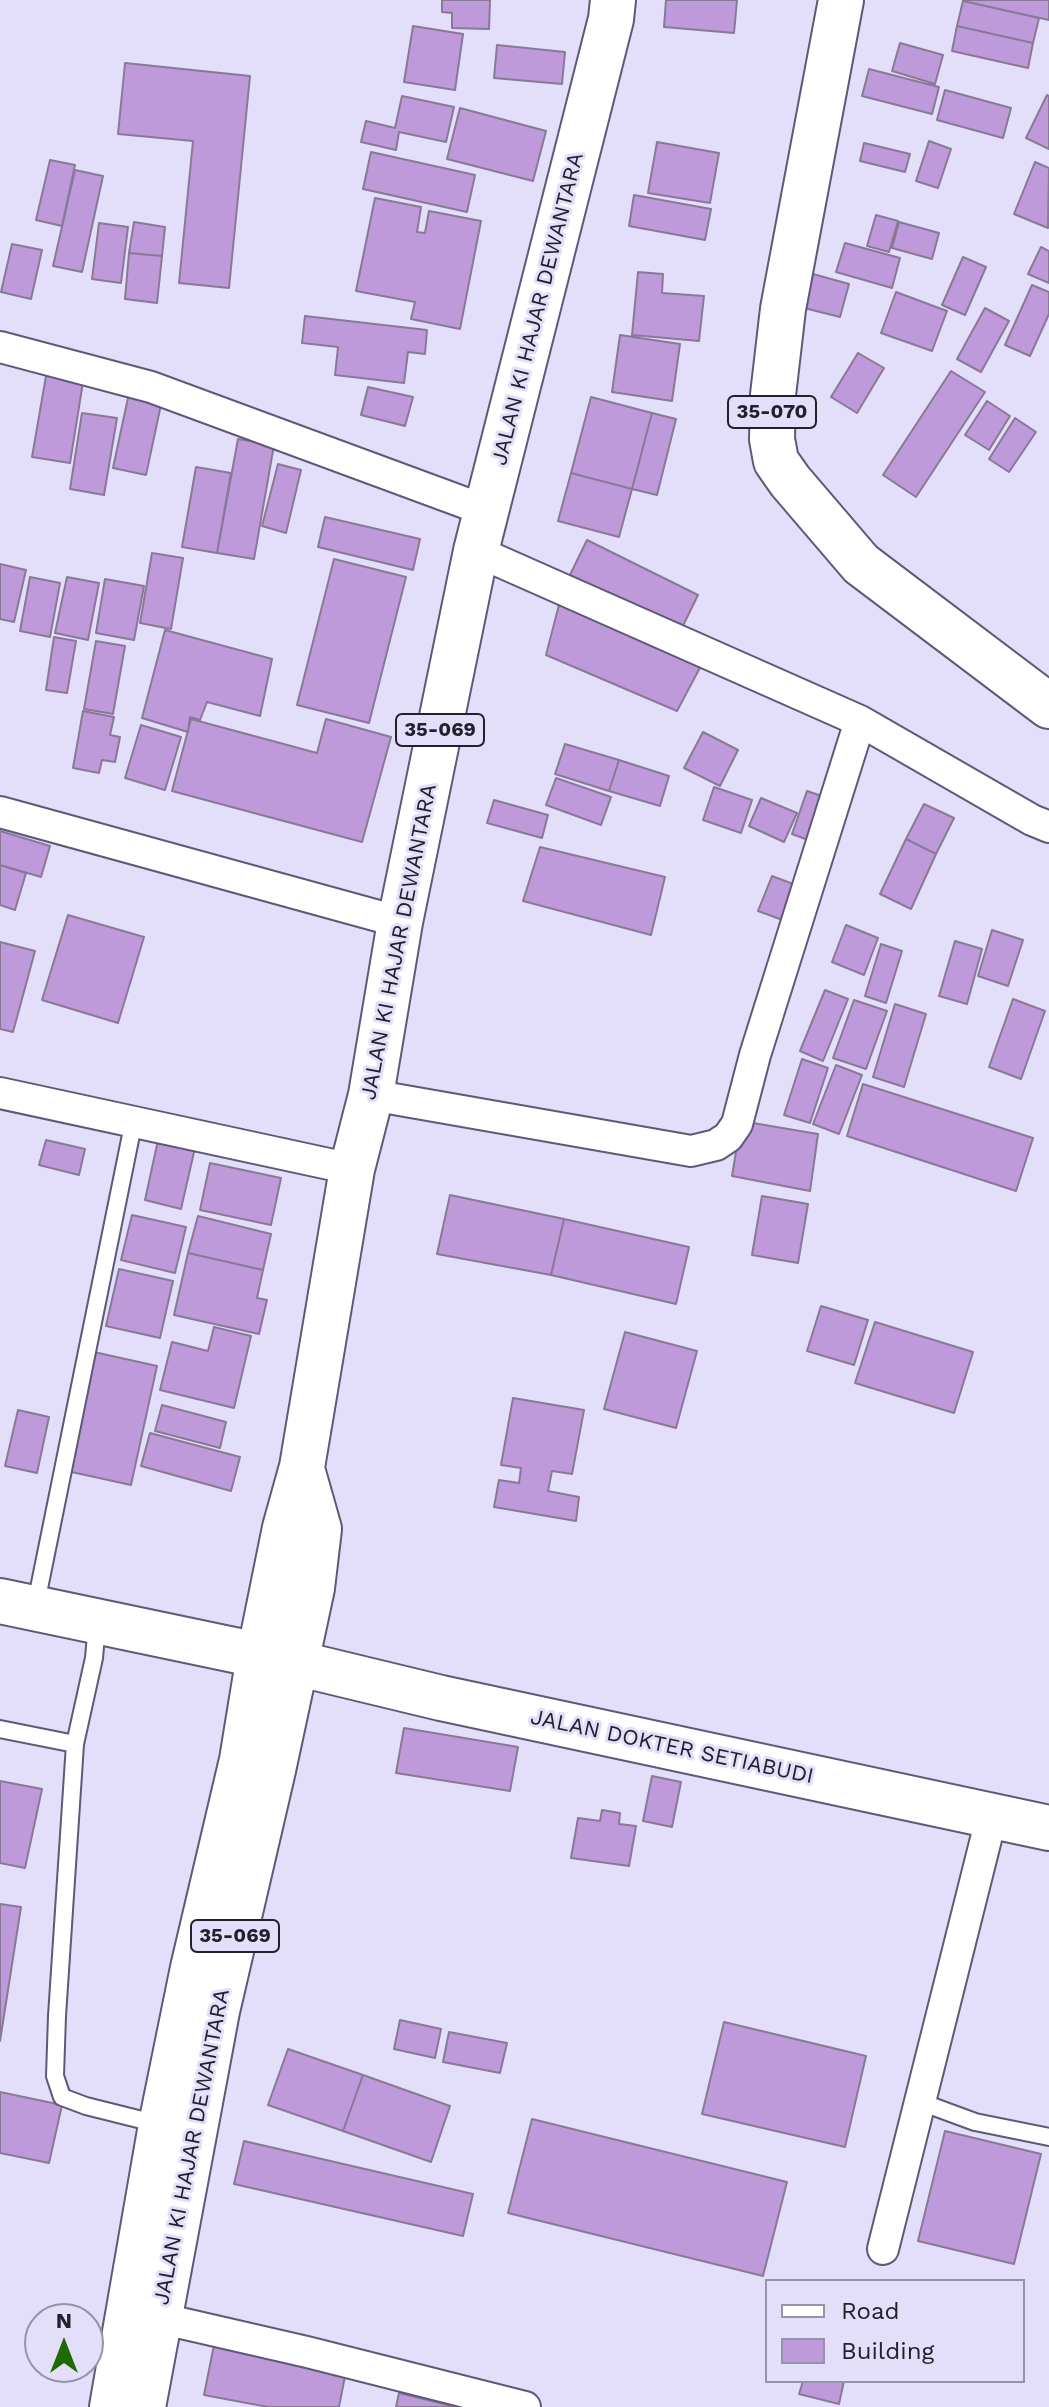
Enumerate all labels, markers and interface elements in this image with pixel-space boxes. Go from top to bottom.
street label: JALAN KI HAJAR DEWANTARA [486,150,590,468]
road number: 35-070 [728,396,816,428]
road number: 35-069 [396,714,484,746]
street label: JALAN KI HAJAR DEWANTARA [355,782,443,1102]
street label: JALAN DOKTER SETIABUDI [528,1704,816,1790]
road number: 35-069 [191,1920,279,1952]
street label: JALAN KI HAJAR DEWANTARA [148,1987,236,2307]
legend [765,2279,1025,2383]
text: Road [841,2297,900,2325]
north arrow [24,2303,104,2383]
text: N [56,2308,72,2333]
text: Building [841,2337,934,2365]

